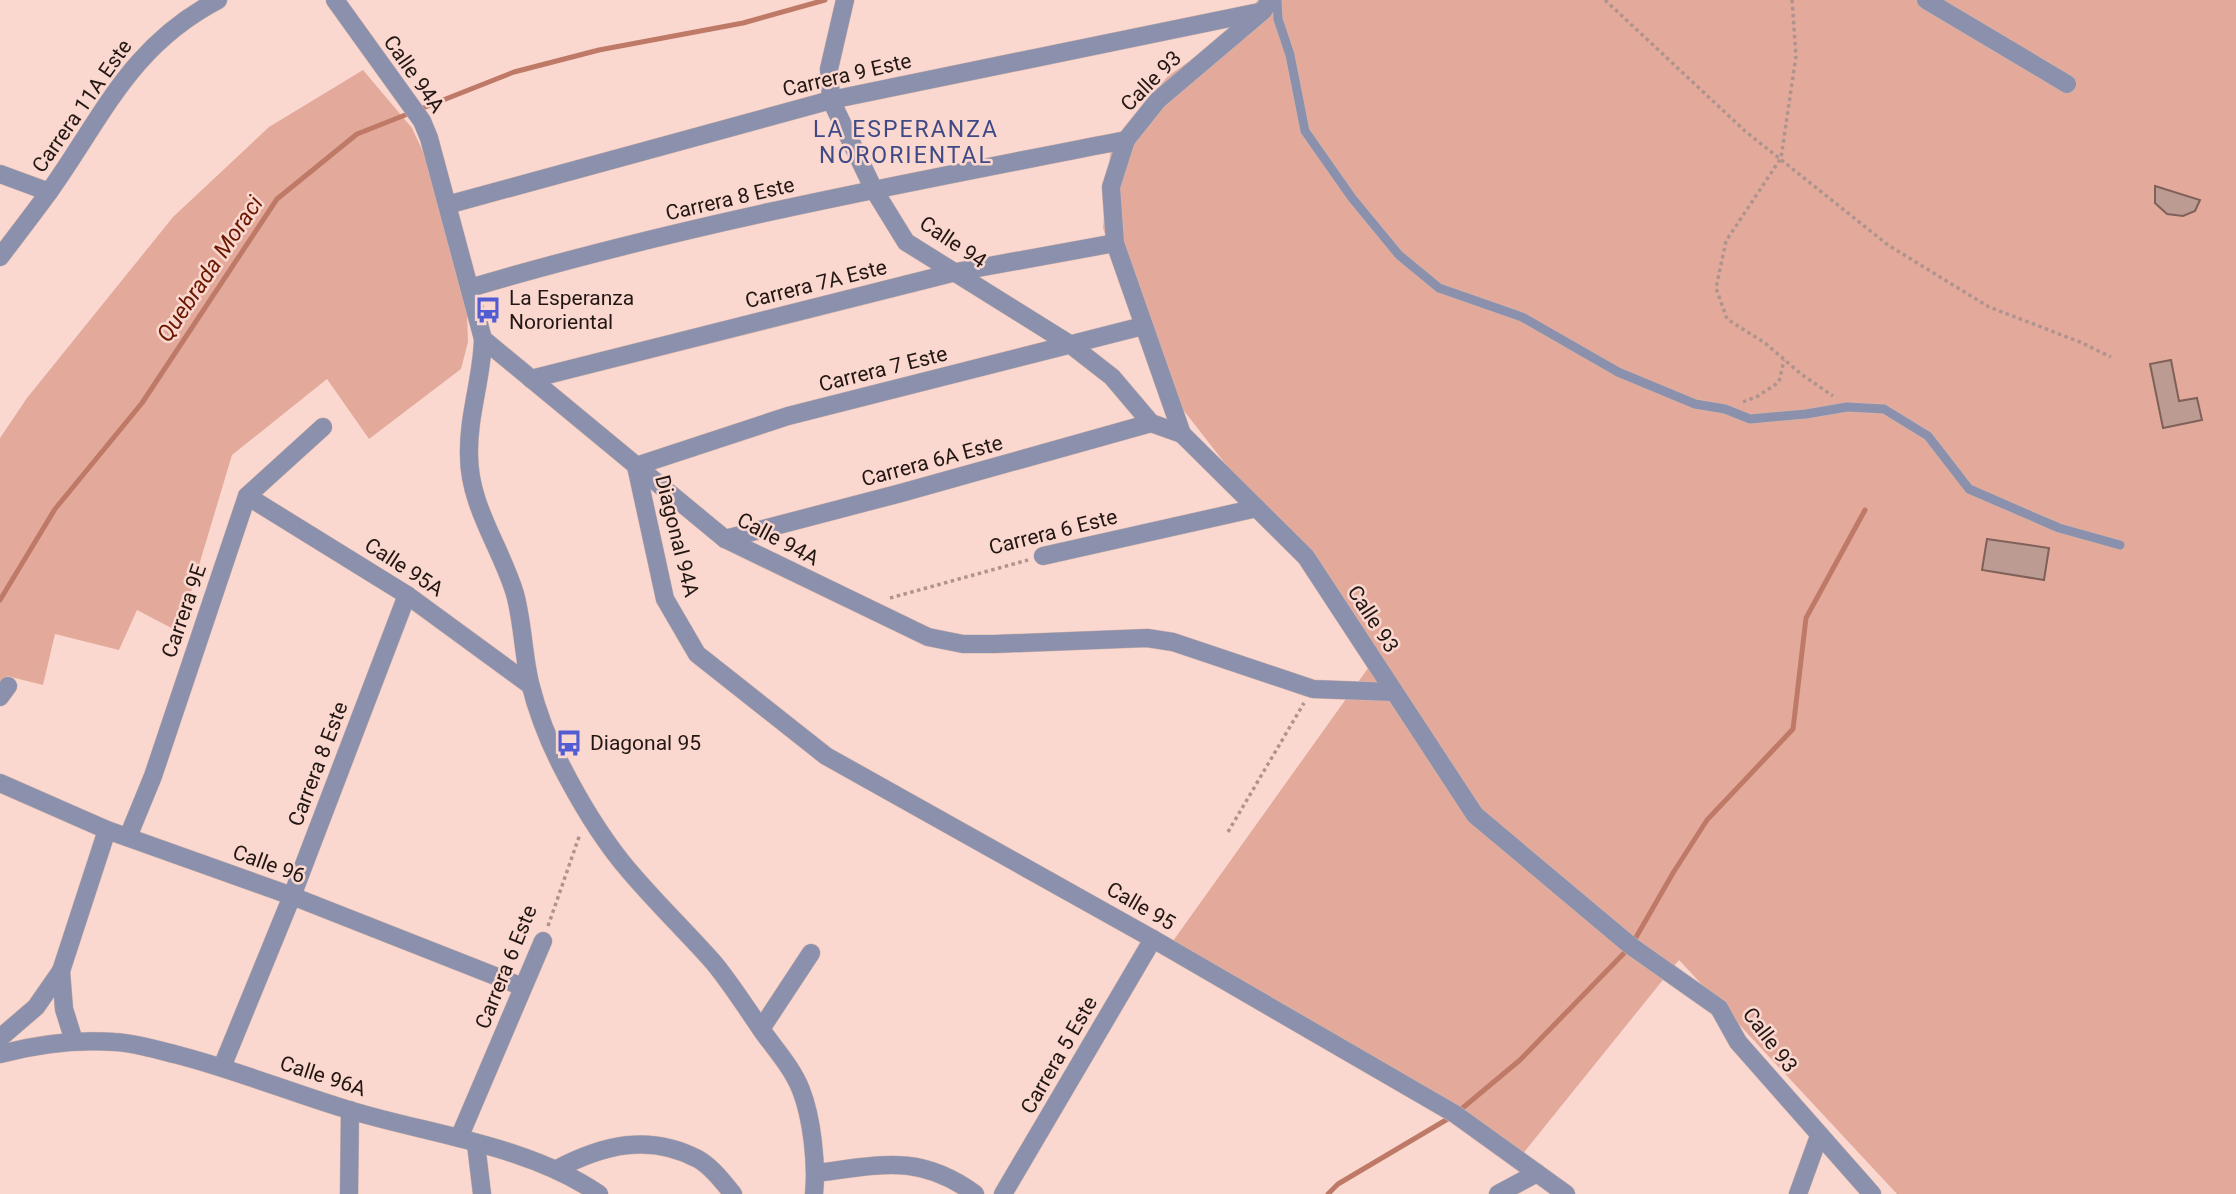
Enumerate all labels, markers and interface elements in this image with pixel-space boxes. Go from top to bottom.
street label: Calle 94A [379,31,450,118]
street label: Carrera 11A Este [27,35,137,177]
street label: Calle 93 [1116,46,1186,116]
street label: Carrera 9 Este [780,49,914,101]
district label: LA ESPERANZA NORORIENTAL [813,116,999,169]
street label: Carrera 8 Este [663,173,797,225]
water label: Quebrada Moraci [151,190,269,347]
street label: Calle 94 [915,211,991,273]
street label: Carrera 7A Este [743,255,889,313]
place label: La Esperanza Nororiental [509,286,634,334]
bus stop icon: La Esperanza Nororiental [473,295,503,325]
street label: Carrera 7 Este [816,341,950,397]
street label: Carrera 6A Este [859,431,1005,491]
street label: Diagonal 94A [650,473,704,600]
street label: Carrera 6 Este [986,504,1120,560]
street label: Calle 94A [733,508,823,571]
street label: Calle 95A [360,533,448,601]
street label: Carrera 9E [157,561,211,661]
street label: Calle 93 [1342,581,1404,657]
street label: Carrera 8 Este [283,698,353,830]
bus stop icon: Diagonal 95 [554,728,584,758]
place label: Diagonal 95 [590,731,701,755]
street label: Calle 96 [230,840,308,888]
street label: Calle 95 [1102,877,1180,935]
street label: Carrera 6 Este [470,902,542,1032]
street label: Carrera 5 Este [1016,992,1102,1118]
street label: Calle 93 [1738,1003,1802,1077]
street label: Calle 96A [277,1051,369,1101]

